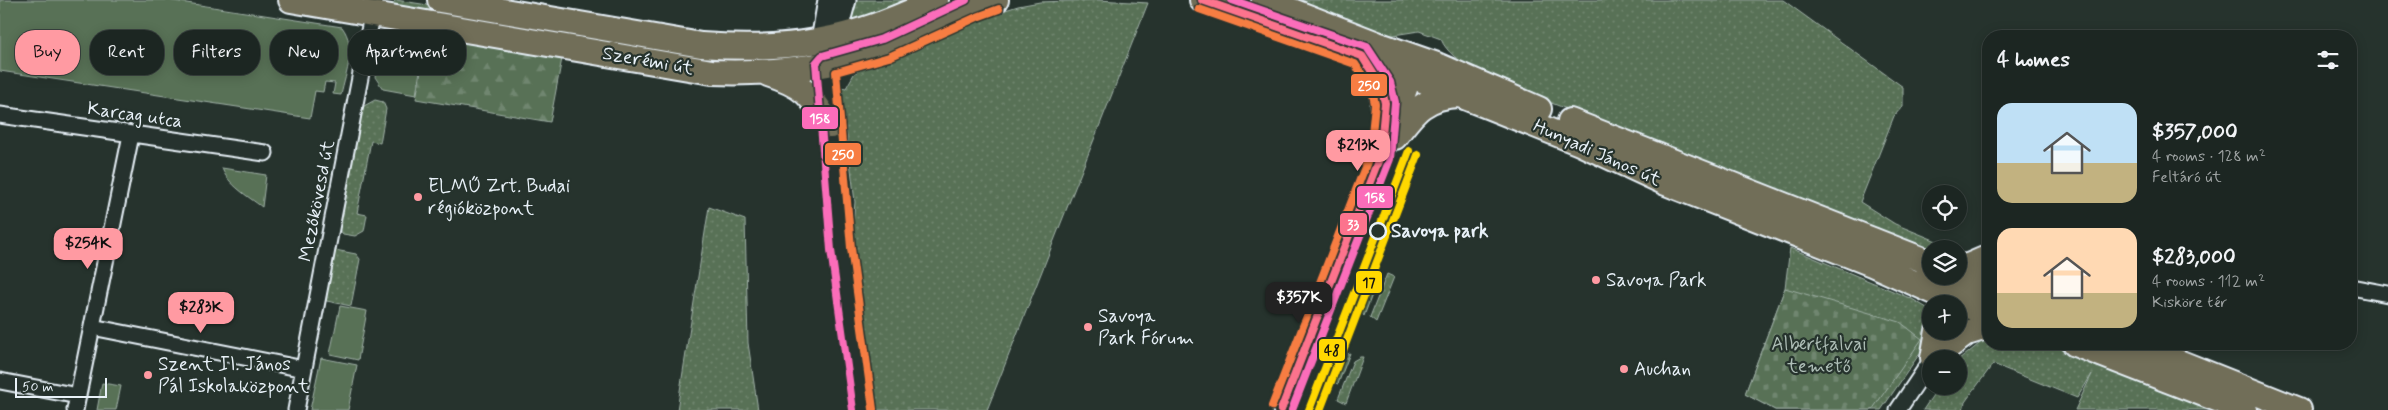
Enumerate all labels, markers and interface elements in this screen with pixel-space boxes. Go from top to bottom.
chip: Buy [15,30,80,75]
chip: Rent [90,30,164,75]
chip: Filters [174,30,260,75]
chip: New [270,30,338,75]
chip: Apartment [348,30,466,75]
street label: Szerémi út [601,41,695,81]
text: 4 homes [1997,46,2070,74]
icon: filters [2314,46,2342,74]
line badge: 250 [1350,73,1388,97]
text: 250 [1358,77,1380,95]
street label: Karcag utca [86,96,184,135]
line badge: 158 [801,106,839,130]
text: 158 [809,110,831,128]
street label: Hunyadi János út [1529,114,1665,192]
text: $357,000 [2152,118,2238,146]
icon: home [2037,123,2097,183]
pin: $213K [1323,130,1393,172]
text: $213K [1337,135,1379,156]
street label: Mezőkövesd út [293,138,341,264]
line badge: 250 [824,142,862,166]
text: 250 [832,146,854,164]
text: 4 rooms · 128 m² [2152,146,2266,167]
text: Feltáró út [2152,167,2222,188]
place label: ELMŰ Zrt. Budai régióközpont [428,174,570,222]
line badge: 158 [1356,185,1394,209]
map controls [1922,185,1967,395]
button: locate [1922,185,1967,230]
text: 158 [1364,189,1386,207]
marker: ELMŰ Zrt. Budai régióközpont [412,191,424,203]
line badge: 33 [1339,212,1368,236]
text: 33 [1347,216,1359,234]
place label: Savoya park [1391,219,1489,244]
marker: Savoya park [1369,222,1387,240]
pin: $254K [53,228,123,270]
text: $254K [65,233,111,254]
button: layers [1922,240,1967,285]
text: $283,000 [2152,243,2236,271]
icon: home [2037,248,2097,308]
place label: Savoya Park [1606,268,1706,293]
line badge: 17 [1355,270,1383,294]
text: 4 rooms · 112 m² [2152,271,2265,292]
text: 17 [1362,274,1376,292]
marker: Savoya Park [1590,274,1602,286]
pin: $357K [1264,282,1334,324]
text: $357K [1276,287,1322,308]
pin: $283K [166,292,236,334]
text: Kisköre tér [2152,292,2227,313]
button: + [1922,295,1967,340]
text: $283K [179,297,223,318]
place label: Savoya Park Fórum [1098,304,1194,351]
marker: Savoya Park Fórum [1082,321,1094,333]
park label: Albertfalvai temető [1771,332,1867,379]
line badge: 48 [1318,338,1346,362]
text: 48 [1324,342,1340,360]
button: − [1922,350,1967,395]
place label: Szent II. János Pál Iskolaközpont [158,352,309,399]
place label: Auchan [1634,357,1691,382]
marker: Auchan [1618,363,1630,375]
marker: Szent II. János Pál Iskolaközpont [142,369,154,381]
scale bar [15,375,108,398]
text: 50 m [22,378,53,396]

